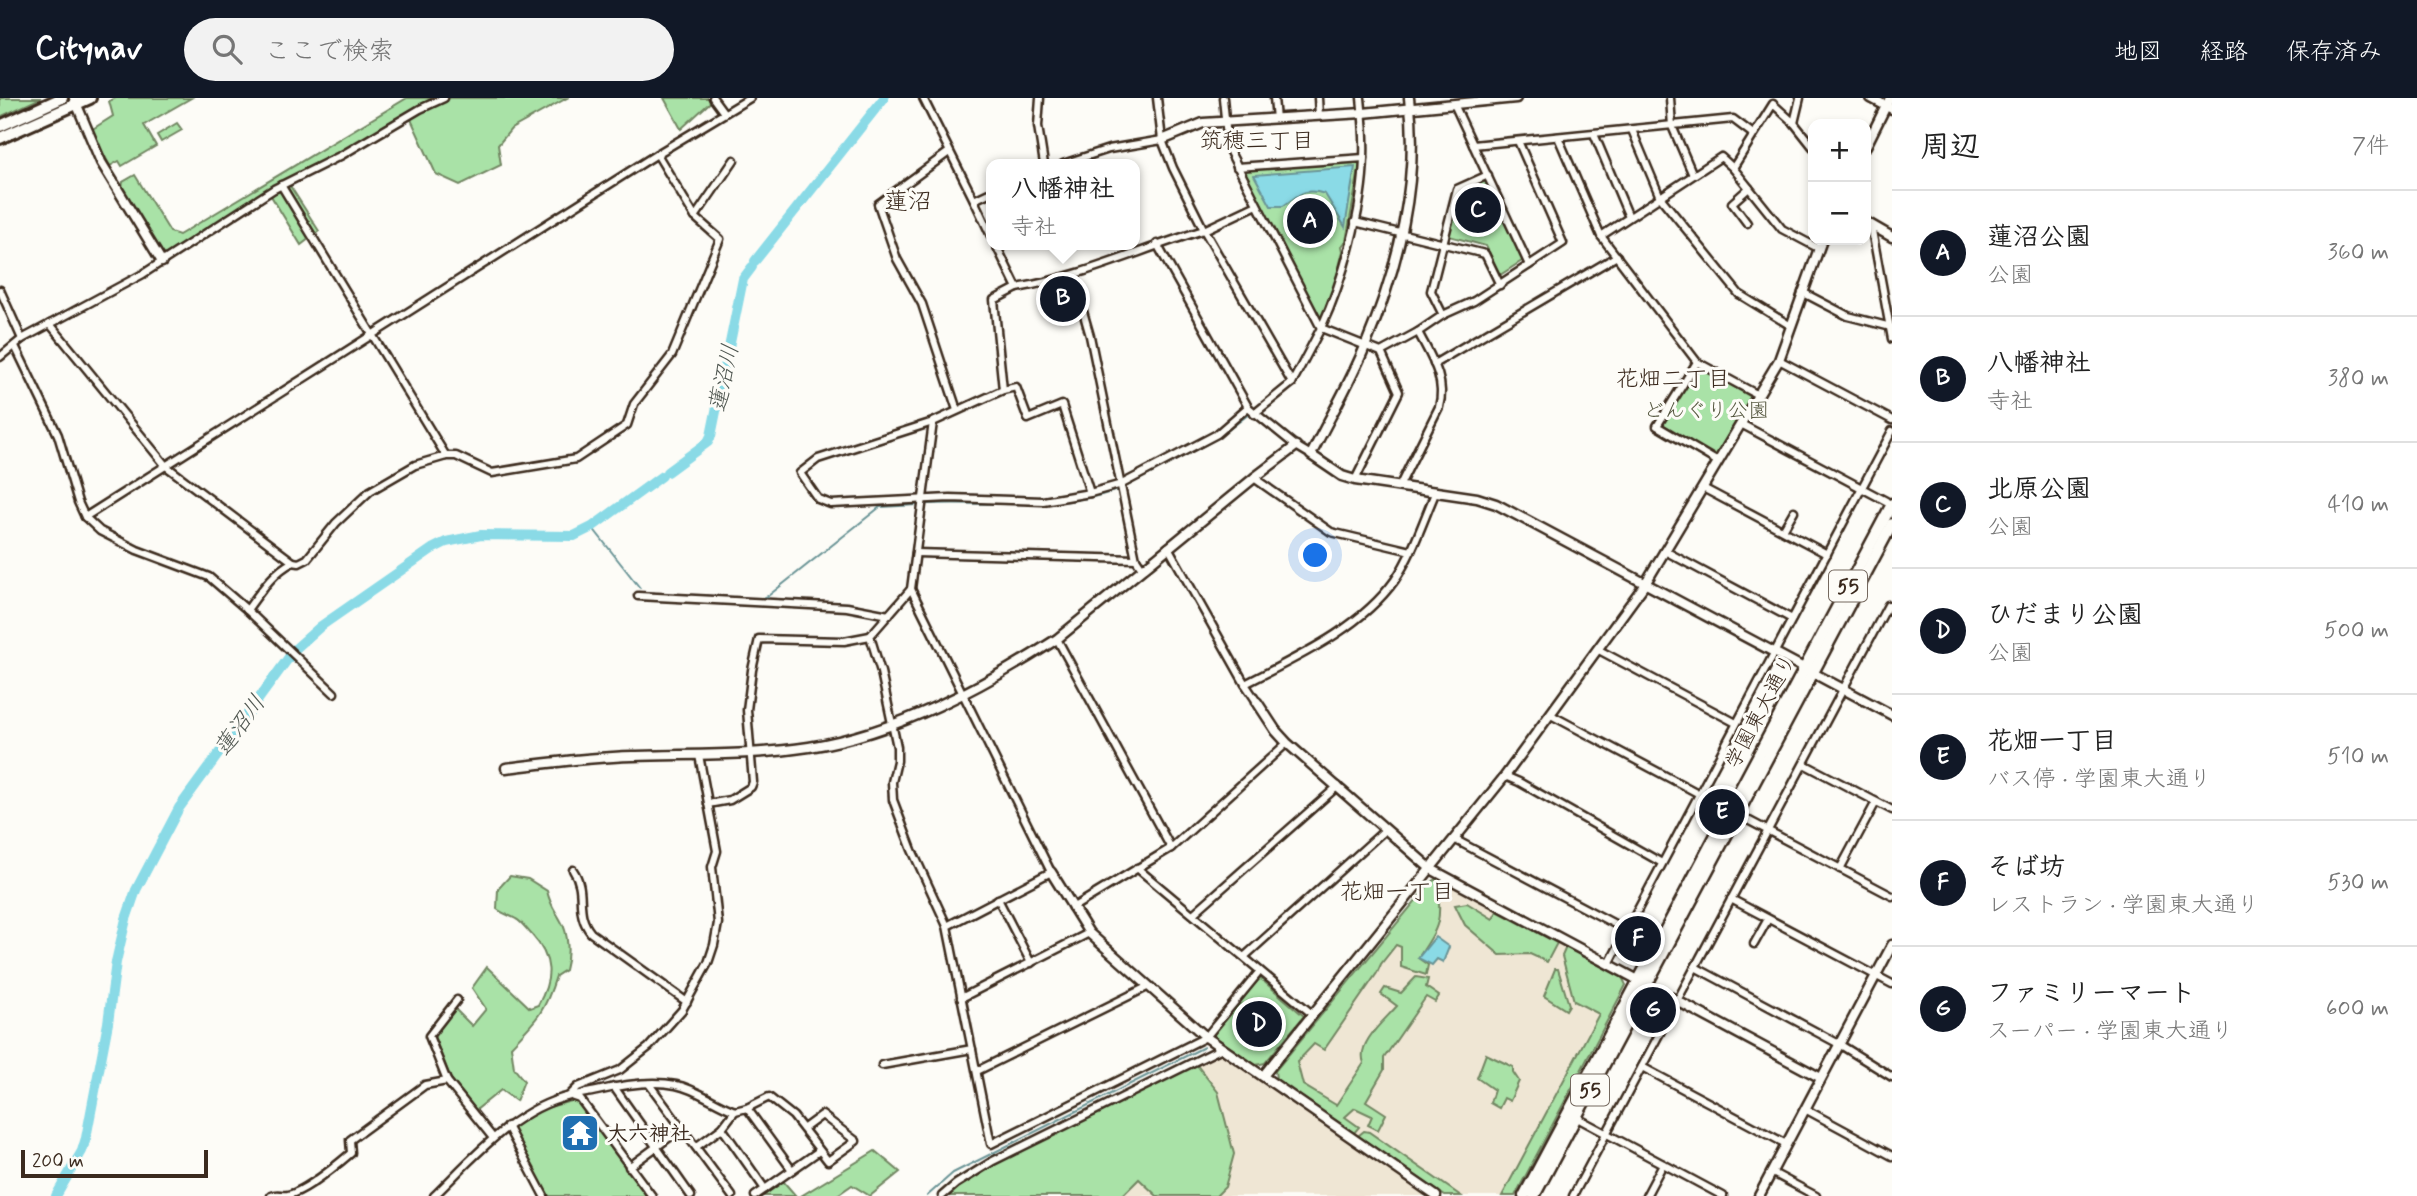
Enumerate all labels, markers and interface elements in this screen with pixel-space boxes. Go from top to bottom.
search box [184,18,674,81]
text: Citynav [35,27,142,71]
icon: search [208,30,246,68]
text: ここで検索 [264,35,394,69]
text: 地図 [2114,37,2162,68]
text: 経路 [2200,37,2248,68]
text: 保存済み [2286,37,2382,68]
map controls [1808,119,1871,245]
button: + [1808,119,1871,182]
district label: 筑穂三丁目 [1200,127,1315,157]
text: 周辺 [1920,128,1980,167]
text: 7件 [2352,132,2389,162]
popup [986,159,1140,250]
text: 八幡神社 [1011,173,1115,207]
button: − [1808,182,1871,245]
pin: C [1455,184,1501,236]
district label: 蓮沼 [884,187,932,218]
pin: A [1287,195,1333,247]
text: 寺社 [1011,213,1057,243]
text: 蓮沼公園 [1987,221,2091,255]
text: A [1935,238,1951,268]
text: 360 m [2328,238,2389,268]
text: 公園 [1987,261,2033,291]
pin: B [1040,273,1086,325]
water label: 蓮沼川 [703,342,747,415]
text: 八幡神社 [1987,347,2091,381]
text: B [1936,364,1950,394]
text: 380 m [2328,364,2389,394]
district label: 花畑二丁目 [1616,365,1731,395]
text: 寺社 [1987,387,2033,417]
park label: どんぐり公園 [1643,397,1769,425]
text: 北原公園 [1987,473,2091,507]
text: C [1935,490,1951,520]
text: 410 m [2327,490,2389,520]
text: 公園 [1987,513,2033,543]
your location [1298,538,1332,572]
road number: 55 [1829,570,1867,601]
text: ひだまり公園 [1987,599,2143,633]
text: D [1935,616,1951,646]
text: 500 m [2324,616,2389,646]
text: 公園 [1987,639,2033,669]
street label: 学園東大通り [1719,649,1803,774]
water label: 蓮沼川 [208,689,273,763]
text: 花畑一丁目 [1987,725,2117,759]
text: E [1936,742,1950,772]
text: 510 m [2327,742,2389,772]
text: バス停 · 学園東大通り [1987,765,2212,795]
pin: E [1699,786,1745,838]
text: そば坊 [1987,851,2065,885]
text: F [1937,868,1949,898]
text: 530 m [2327,868,2389,898]
district label: 花畑一丁目 [1340,878,1455,908]
text: レストラン · 学園東大通り [1987,891,2260,921]
pin: F [1615,913,1661,965]
text: ファミリーマート [1987,977,2196,1011]
pin: G [1630,984,1676,1036]
text: G [1935,994,1951,1024]
text: 600 m [2326,994,2389,1024]
pin: D [1236,998,1282,1050]
text: スーパー · 学園東大通り [1987,1017,2234,1047]
road number: 55 [1571,1074,1609,1106]
temple icon: 大六神社 [559,1112,601,1154]
place label: 大六神社 [607,1120,691,1148]
scale bar [21,1147,208,1179]
text: 200 m [32,1149,84,1174]

